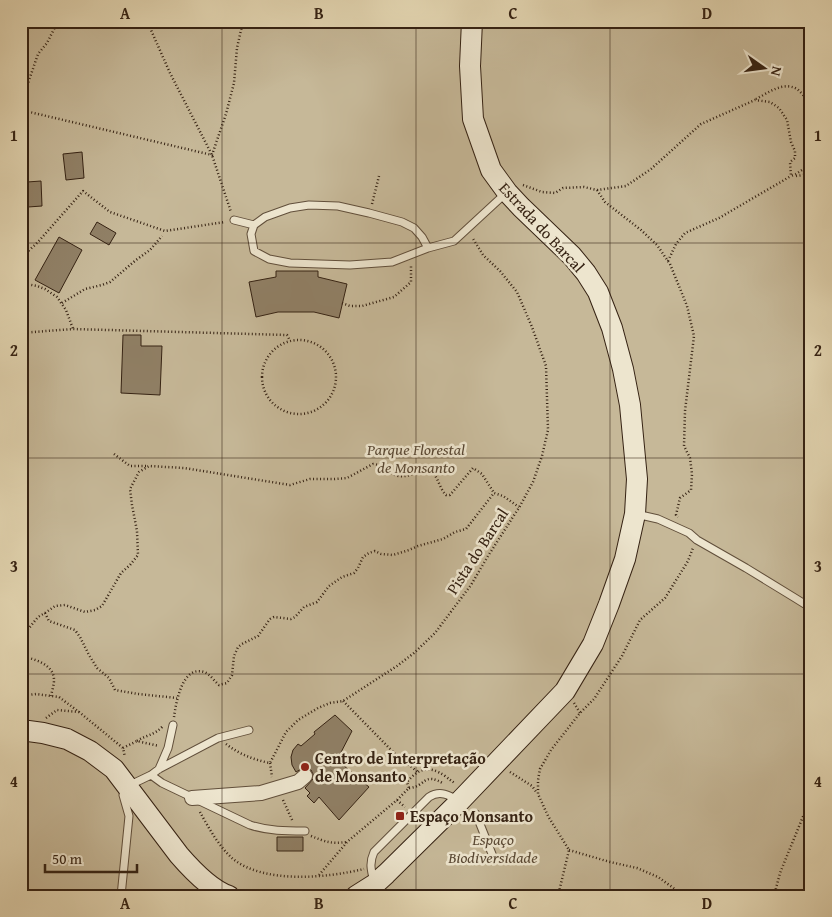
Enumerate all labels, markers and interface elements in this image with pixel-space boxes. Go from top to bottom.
text: A [120,1,131,25]
text: B [314,1,324,25]
text: C [508,1,518,25]
text: D [702,1,712,25]
north arrow [740,42,790,92]
text: N [766,64,787,79]
text: 1 [10,123,18,147]
text: 1 [814,123,822,147]
street label: Estrada do Barcal [494,176,591,278]
text: 2 [10,338,18,362]
text: 2 [814,338,822,362]
park label: Parque Florestal de Monsanto [366,437,465,479]
street label: Pista do Barcal [440,503,514,599]
text: 3 [10,554,18,578]
text: 3 [814,554,822,578]
place label: Centro de Interpretação de Monsanto [315,746,486,788]
marker: Centro de Interpretação de Monsanto [299,761,311,773]
text: 4 [10,769,18,793]
text: 4 [814,769,822,793]
place label: Espaço Monsanto [410,804,533,828]
marker: Espaço Monsanto [394,810,406,822]
park label: Espaço Biodiversidade [447,827,538,869]
scale bar [45,842,138,874]
text: 50 m [52,848,83,869]
text: A [120,891,131,915]
text: B [314,891,324,915]
text: C [508,891,518,915]
text: D [702,891,712,915]

